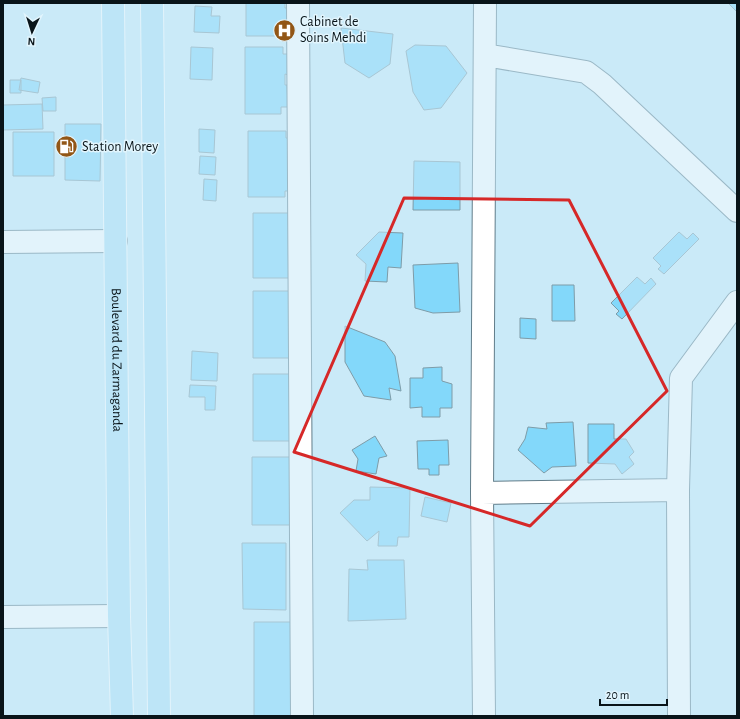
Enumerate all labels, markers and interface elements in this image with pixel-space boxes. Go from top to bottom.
north arrow [12,12,52,52]
place label: Cabinet de Soins Mehdi [300,15,366,45]
hospital icon: Cabinet de Soins Mehdi [271,17,297,43]
text: N [27,36,36,47]
fuel station icon: Station Morey [53,134,79,160]
place label: Station Morey [82,140,158,154]
street label: Boulevard du Zarmaganda [109,288,124,433]
scale bar [600,681,667,707]
text: 20 m [606,689,629,701]

